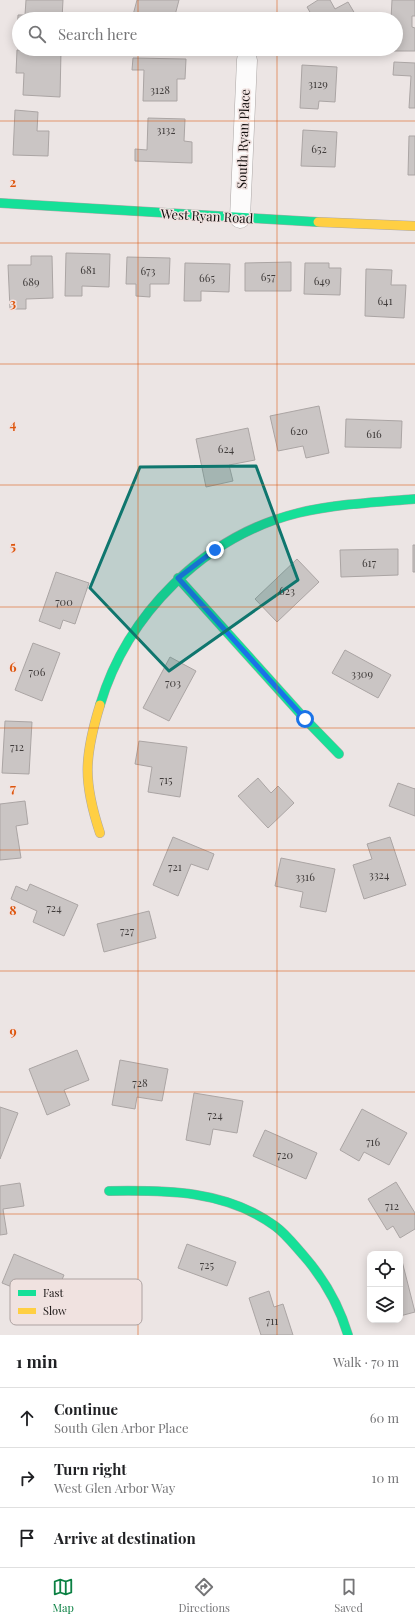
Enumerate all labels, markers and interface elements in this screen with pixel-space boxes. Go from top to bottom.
search box [12,12,403,56]
icon: search [26,23,48,45]
text: Search here [58,24,137,44]
house number: 3129 [308,76,328,91]
house number: 3128 [150,82,170,97]
street label: South Ryan Place [232,88,253,189]
house number: 3132 [156,122,176,137]
house number: 652 [311,141,327,156]
text: 2 [10,173,17,190]
street label: West Ryan Road [159,205,254,226]
house number: 681 [80,262,96,277]
house number: 673 [140,263,156,278]
house number: 657 [261,269,276,284]
house number: 665 [199,270,215,285]
house number: 649 [314,273,331,288]
house number: 689 [22,274,40,289]
house number: 641 [377,293,393,308]
text: 3 [10,294,16,311]
text: 4 [10,415,17,432]
house number: 620 [290,423,308,438]
house number: 616 [366,426,382,441]
house number: 624 [218,441,235,456]
text: 5 [10,537,16,554]
route end [206,541,224,559]
house number: 617 [362,555,377,570]
house number: 623 [279,583,295,598]
house number: 700 [55,594,73,609]
text: 6 [9,658,17,675]
house number: 706 [29,664,46,679]
house number: 3309 [351,666,373,681]
house number: 703 [165,675,181,690]
route start [296,710,314,728]
house number: 712 [10,739,24,754]
house number: 715 [160,772,173,787]
text: 7 [10,779,16,796]
house number: 721 [168,859,182,874]
house number: 3324 [369,867,390,882]
house number: 3316 [295,869,315,884]
house number: 724 [46,900,62,915]
text: 8 [9,901,17,918]
house number: 727 [120,923,135,938]
text: 9 [9,1022,17,1039]
house number: 728 [132,1075,148,1090]
house number: 724 [207,1107,223,1122]
house number: 716 [366,1134,380,1149]
house number: 720 [277,1147,294,1162]
house number: 712 [385,1198,399,1213]
map controls [367,1251,403,1323]
button: locate [367,1251,403,1287]
house number: 725 [200,1257,215,1272]
legend [10,1279,142,1325]
text: Fast [43,1285,63,1300]
button: layers [367,1287,403,1323]
text: Slow [43,1303,67,1318]
house number: 711 [266,1313,278,1328]
text: 1 min [16,1350,58,1372]
text: Walk · 70 m [333,1353,399,1370]
text: Continue [54,1399,118,1419]
icon: ahead [16,1407,38,1429]
text: 60 m [370,1409,399,1426]
text: South Glen Arbor Place [54,1419,188,1436]
text: Turn right [54,1459,127,1479]
icon: right [16,1467,38,1489]
text: 10 m [372,1469,399,1486]
text: West Glen Arbor Way [54,1479,175,1496]
icon: arrive [16,1527,38,1549]
text: Arrive at destination [54,1528,196,1548]
tab: Map [52,1576,74,1615]
tab: Directions [178,1576,230,1615]
tab: Saved [334,1576,363,1615]

